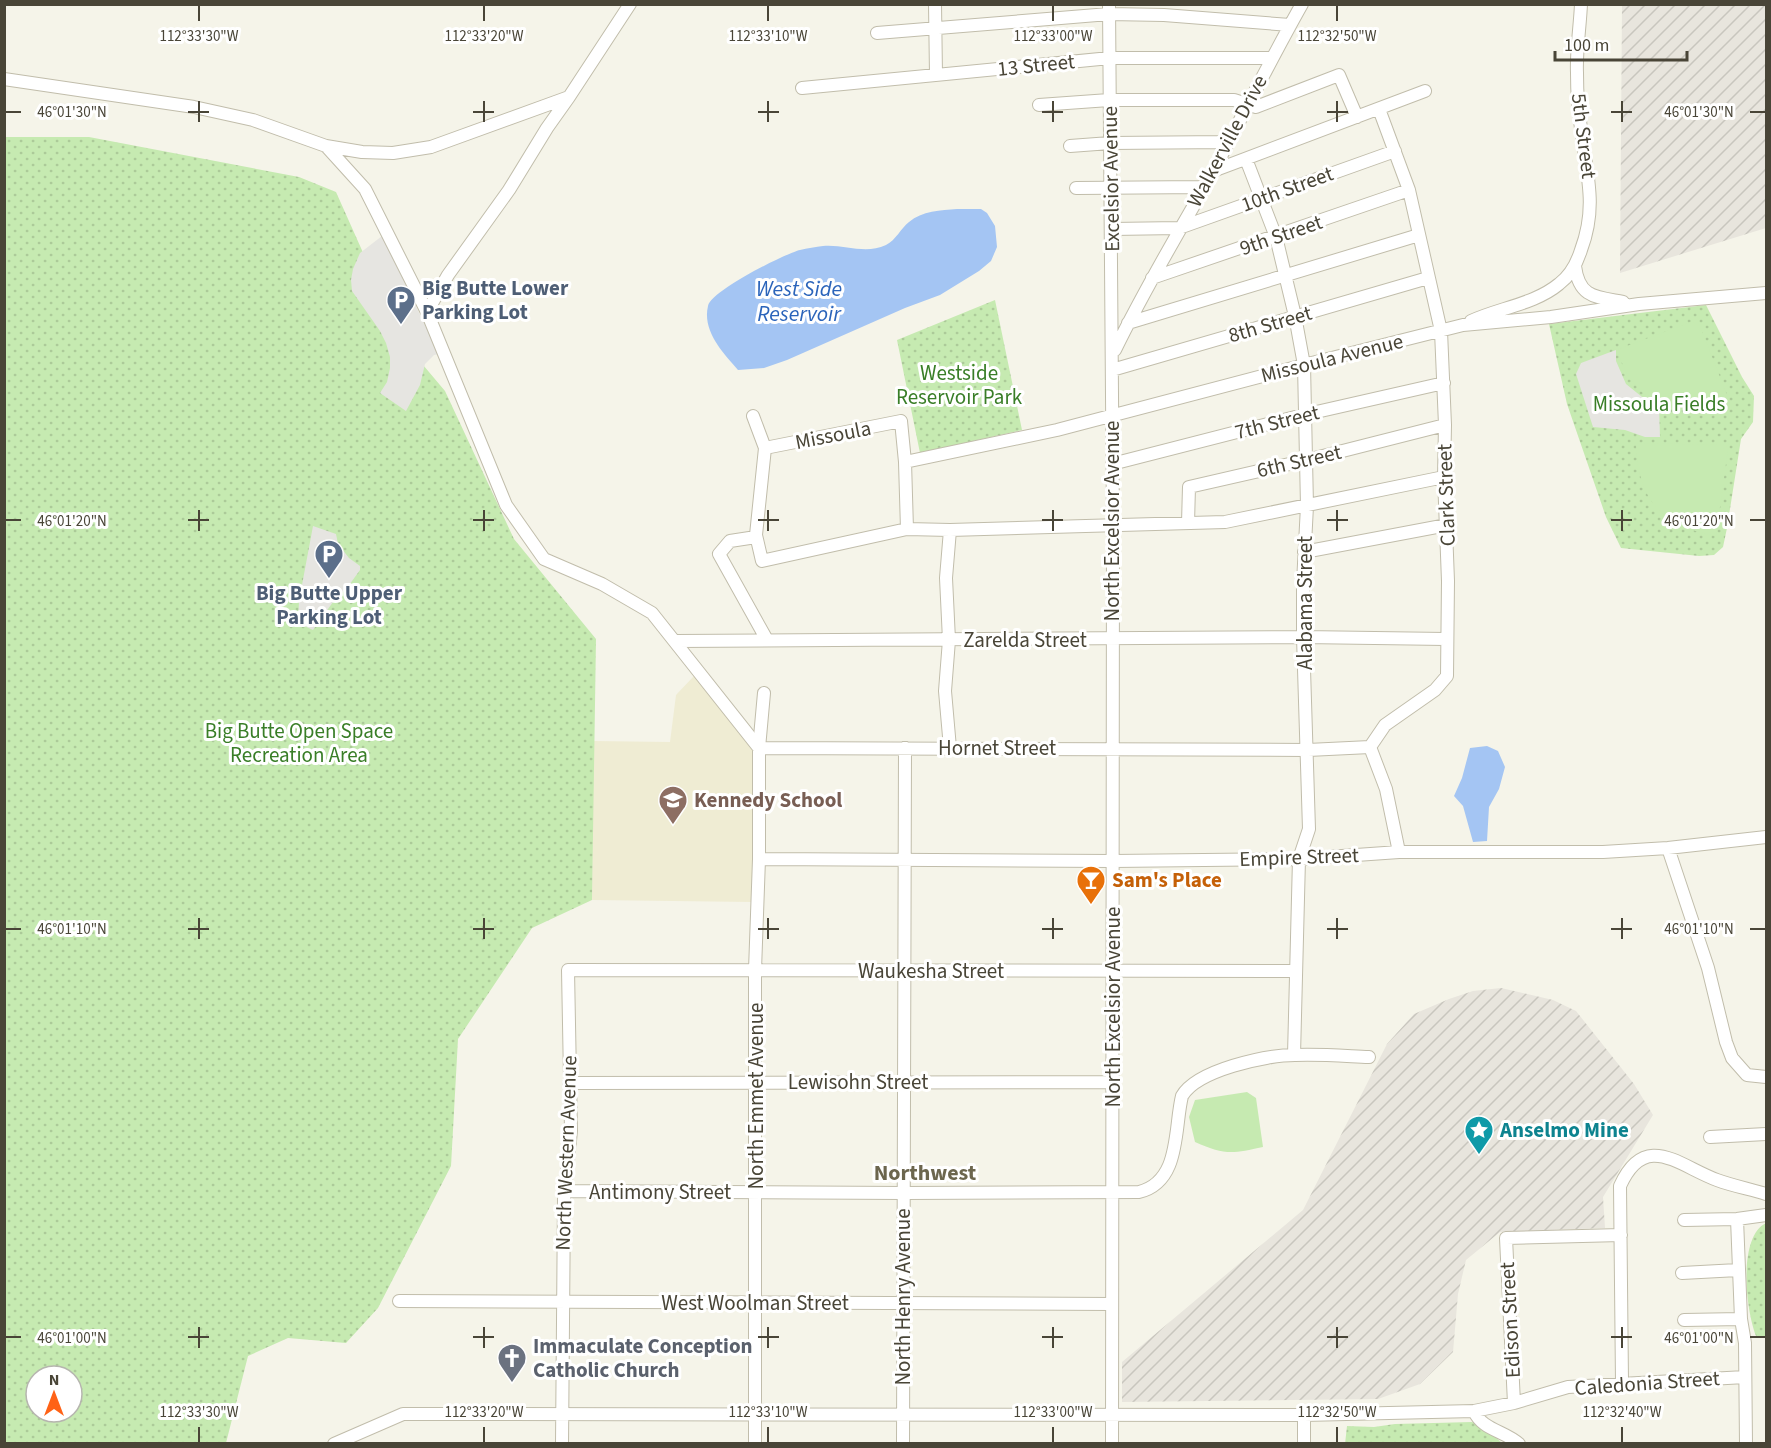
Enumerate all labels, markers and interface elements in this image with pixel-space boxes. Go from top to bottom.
scale bar [1555,24,1687,62]
text: 112°33'30"W [159,26,239,47]
text: 112°33'20"W [444,26,524,47]
text: 112°33'10"W [728,26,808,47]
text: 112°33'00"W [1013,26,1093,47]
text: 112°32'50"W [1297,26,1377,47]
text: 100 m [1564,33,1609,58]
street label: 13 Street [996,46,1076,84]
street label: Walkerville Drive [1179,69,1275,213]
street label: 5th Street [1564,92,1604,180]
text: 46°01'30"N [37,102,107,123]
text: 46°01'30"N [1664,102,1734,123]
street label: Excelsior Avenue [1095,106,1127,252]
street label: 10th Street [1237,158,1337,220]
street label: 9th Street [1236,207,1326,263]
place label: Big Butte Lower Parking Lot [422,273,569,327]
water label: West Side Reservoir [756,273,842,330]
parking icon: Big Butte Lower Parking Lot [385,284,417,326]
street label: 8th Street [1225,298,1315,350]
street label: Missoula Avenue [1258,326,1406,390]
park label: Westside Reservoir Park [896,358,1023,412]
park label: Missoula Fields [1593,389,1726,419]
street label: 7th Street [1232,397,1322,447]
street label: Missoula [792,413,874,457]
street label: North Excelsior Avenue [1097,421,1127,621]
street label: 6th Street [1254,437,1344,485]
street label: Clark Street [1429,443,1463,547]
text: 46°01'20"N [37,511,107,532]
text: 46°01'20"N [1664,511,1734,532]
street label: Alabama Street [1290,536,1320,670]
parking icon: Big Butte Upper Parking Lot [313,538,345,580]
place label: Big Butte Upper Parking Lot [256,578,403,632]
street label: Zarelda Street [963,625,1087,655]
park label: Big Butte Open Space Recreation Area [205,716,393,770]
street label: Hornet Street [938,733,1056,763]
school or university icon: Kennedy School [657,784,689,826]
place label: Kennedy School [694,785,842,815]
street label: Empire Street [1239,840,1359,874]
bar icon: Sam's Place [1075,864,1107,906]
place label: Sam's Place [1112,865,1222,895]
street label: North Excelsior Avenue [1098,907,1128,1107]
text: 46°01'10"N [37,919,107,940]
text: 46°01'10"N [1664,919,1734,940]
street label: Waukesha Street [858,956,1004,986]
street label: North Emmet Avenue [741,1002,771,1190]
street label: North Western Avenue [548,1055,584,1251]
street label: Lewisohn Street [788,1067,928,1097]
place icon: Anselmo Mine [1463,1114,1495,1156]
place label: Anselmo Mine [1499,1115,1629,1145]
district label: Northwest [874,1157,977,1189]
street label: Antimony Street [589,1177,731,1207]
street label: North Henry Avenue [888,1208,918,1386]
street label: Edison Street [1492,1261,1528,1379]
street label: West Woolman Street [661,1288,849,1318]
text: 46°01'00"N [37,1328,107,1349]
text: 46°01'00"N [1664,1328,1734,1349]
place label: Immaculate Conception Catholic Church [533,1331,753,1385]
church icon: Immaculate Conception Catholic Church [496,1342,528,1384]
street label: Caledonia Street [1573,1363,1721,1403]
north arrow [24,1364,84,1424]
text: N [49,1369,59,1391]
text: 112°33'30"W [159,1402,239,1423]
text: 112°33'20"W [444,1402,524,1423]
text: 112°33'10"W [728,1402,808,1423]
text: 112°33'00"W [1013,1402,1093,1423]
text: 112°32'50"W [1297,1402,1377,1423]
text: 112°32'40"W [1582,1402,1662,1423]

